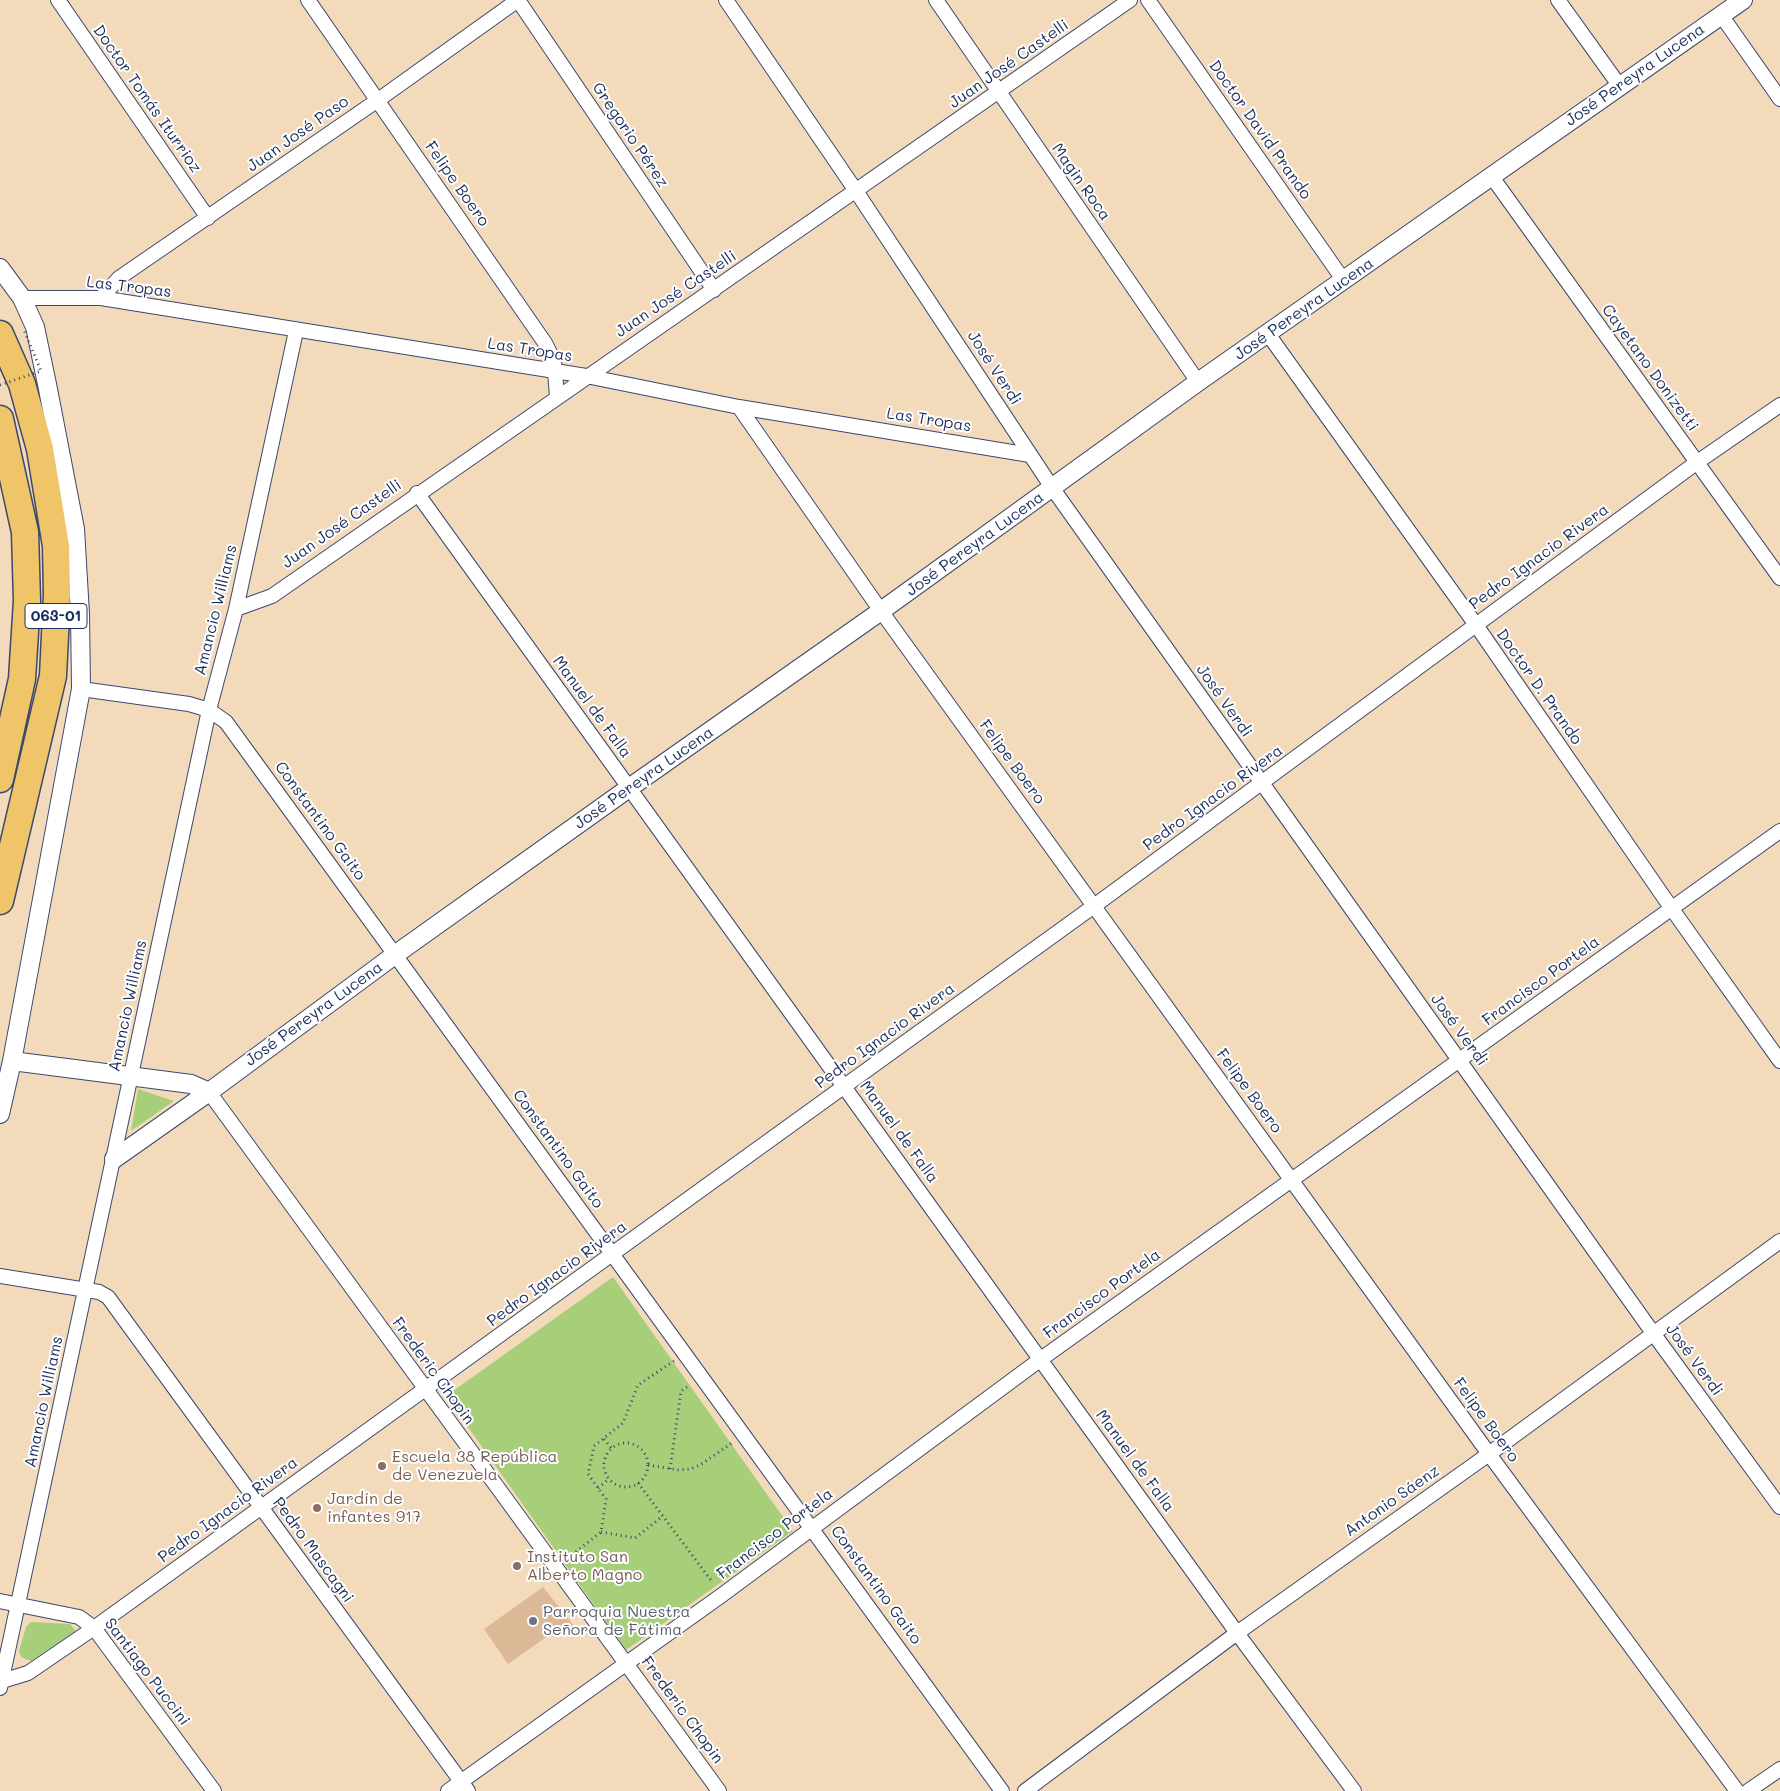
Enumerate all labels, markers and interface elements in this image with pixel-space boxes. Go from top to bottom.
street label: Juan José Castelli [945,16,1073,112]
street label: José Pereyra Lucena [1562,20,1708,130]
street label: Doctor Tomás Iturrioz [89,22,205,176]
street label: Doctor David Prando [1205,57,1315,203]
street label: Gregorio Pérez [588,79,672,191]
street label: Juan José Paso [244,92,352,176]
street label: Felipe Boero [421,138,493,230]
street label: Magin Roca [1047,140,1115,224]
street label: Juan José Castelli [612,246,740,342]
street label: José Pereyra Lucena [1231,254,1377,364]
street label: Las Tropas [85,272,173,302]
street label: Cayetano Donizetti [1598,301,1702,435]
street label: José Verdi [963,327,1025,409]
street label: Las Tropas [486,334,574,366]
street label: Las Tropas [885,404,973,436]
street label: Juan José Castelli [278,476,406,572]
street label: José Pereyra Lucena [902,488,1048,600]
street label: Pedro Ignacio Rivera [1465,500,1613,614]
street label: Amancio Williams [190,543,242,677]
road number: 063-01 [25,604,87,628]
street label: Doctor D. Prando [1492,626,1586,748]
street label: Manuel de Falla [549,652,635,762]
street label: José Verdi [1192,661,1256,741]
street label: Felipe Boero [975,716,1049,808]
street label: José Pereyra Lucena [571,723,717,833]
street label: Pedro Ignacio Rivera [1139,741,1287,855]
street label: Constantino Gaito [270,758,370,884]
street label: Francisco Portela [1479,932,1603,1030]
street label: Amancio Williams [105,938,151,1074]
street label: José Pereyra Lucena [241,958,387,1070]
street label: Pedro Ignacio Rivera [811,979,959,1093]
street label: José Verdi [1426,990,1492,1070]
street label: Felipe Boero [1212,1045,1286,1137]
street label: Manuel de Falla [856,1077,942,1187]
street label: Constantino Gaito [508,1086,608,1212]
street label: Pedro Ignacio Rivera [483,1217,631,1331]
street label: Francisco Portela [1040,1245,1164,1343]
street label: Frederic Chopin [388,1314,478,1428]
street label: José Verdi [1661,1320,1727,1400]
street label: Amancio Williams [21,1334,67,1470]
street label: Felipe Boero [1449,1374,1523,1466]
street label: Manuel de Falla [1092,1406,1178,1516]
place label: Escuela 38 República de Venezuela [392,1447,558,1485]
street label: Pedro Ignacio Rivera [154,1453,302,1567]
marker: Escuela 38 República de Venezuela [376,1460,388,1472]
street label: Antonio Sáenz [1341,1461,1443,1541]
street label: Francisco Portela [713,1484,837,1584]
place label: Jardín de infantes 917 [327,1489,421,1527]
street label: Pedro Mascagni [268,1494,358,1606]
marker: Jardín de infantes 917 [311,1502,323,1514]
street label: Constantino Gaito [826,1522,926,1648]
place label: Instituto San Alberto Magno [527,1547,642,1585]
marker: Instituto San Alberto Magno [511,1560,523,1572]
place label: Parroquia Nuestra Señora de Fátima [543,1602,691,1640]
street label: Santiago Puccini [100,1614,194,1730]
marker: Parroquia Nuestra Señora de Fátima [527,1615,539,1627]
street label: Frederic Chopin [637,1653,727,1767]

